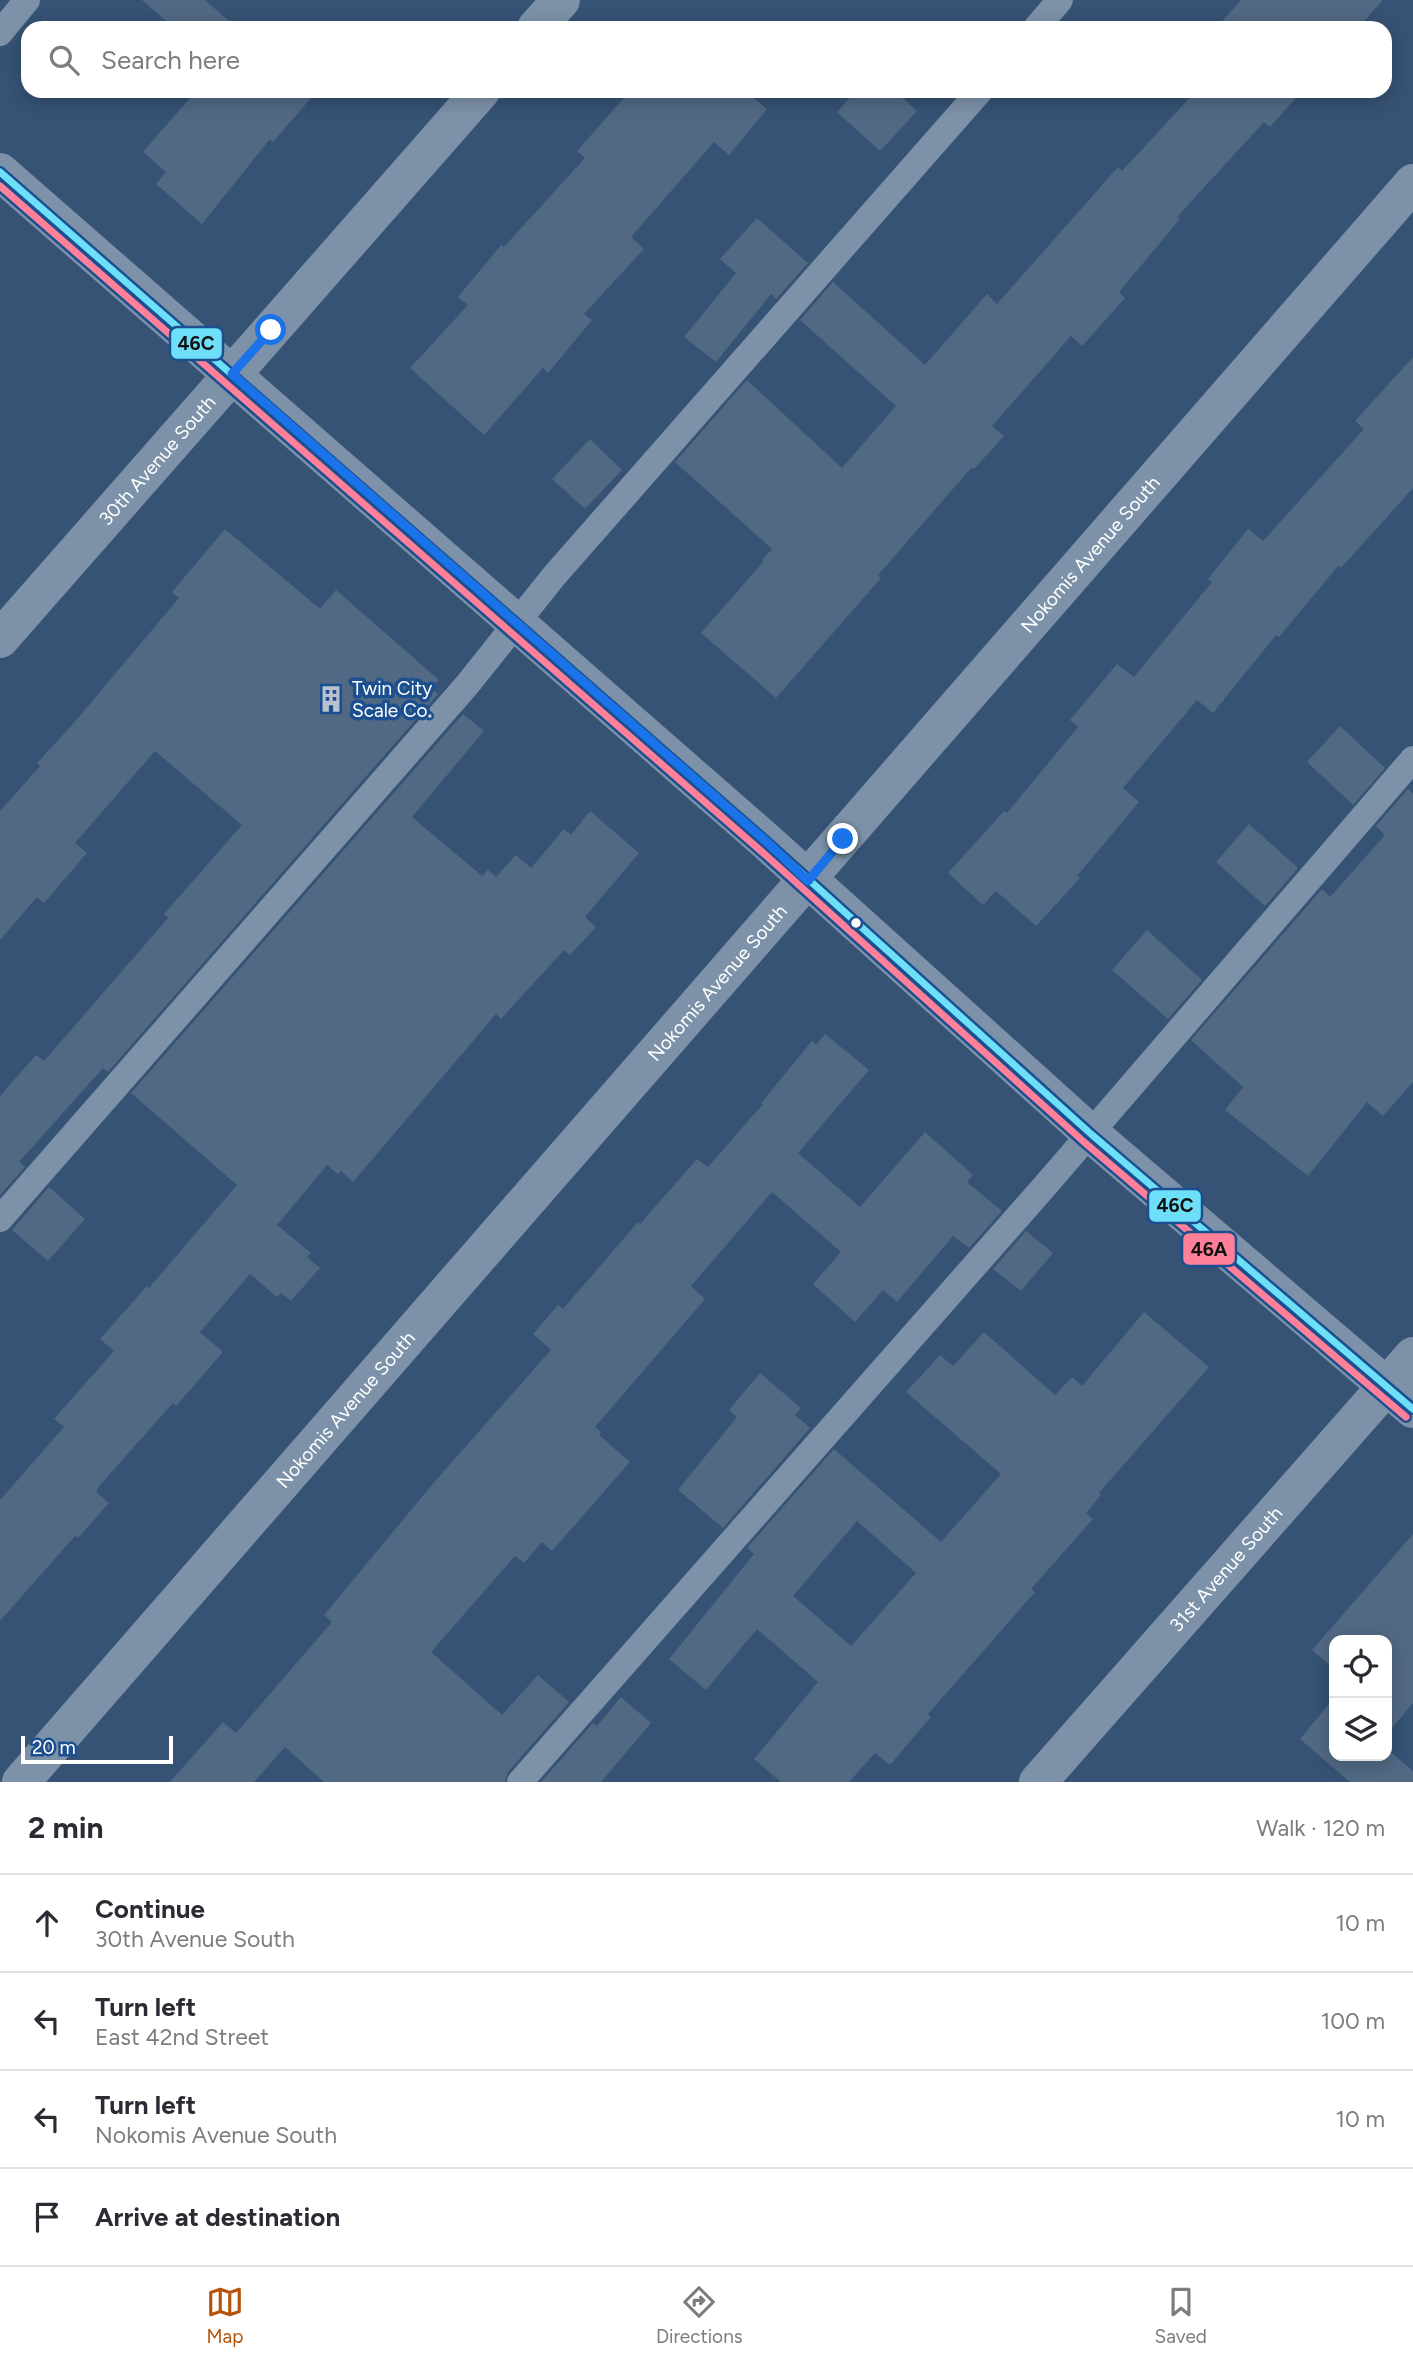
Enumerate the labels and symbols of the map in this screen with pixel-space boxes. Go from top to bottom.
route start [255,314,286,345]
line badge: 46C [170,327,223,360]
text: 46C [178,332,215,355]
street label: 30th Avenue South [94,390,220,530]
street label: Nokomis Avenue South [1016,471,1164,637]
place label: Twin City Scale Co. [352,677,432,722]
building icon: Twin City Scale Co. [316,684,346,714]
route end [827,823,858,854]
street label: Nokomis Avenue South [643,900,791,1066]
unlabelled marker [849,916,863,930]
line badge: 46C [1148,1189,1202,1223]
text: 46C [1157,1194,1194,1217]
line badge: 46A [1182,1232,1236,1266]
text: 46A [1191,1238,1228,1261]
street label: Nokomis Avenue South [271,1326,420,1492]
street label: 31st Avenue South [1164,1502,1287,1636]
scale bar [21,1733,173,1765]

